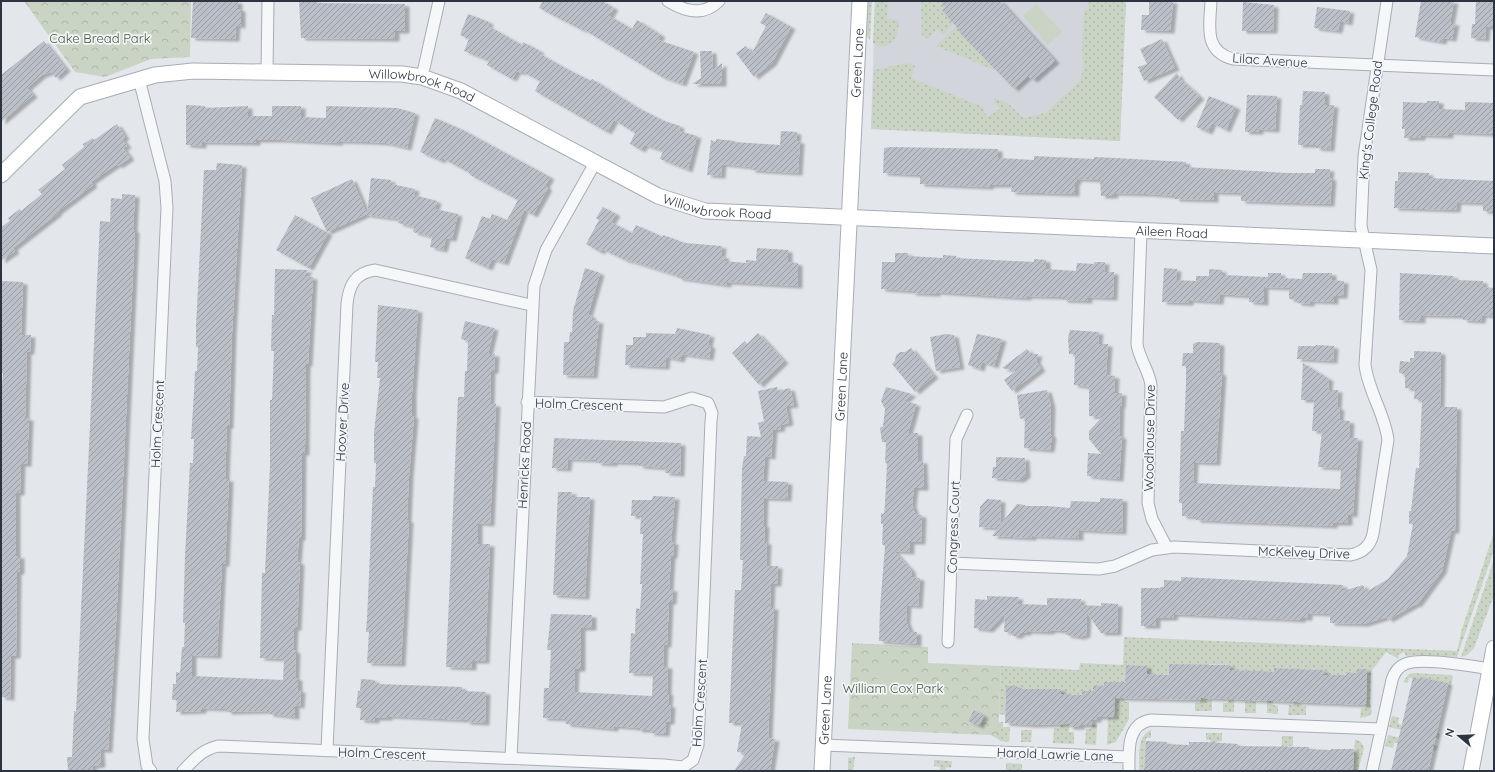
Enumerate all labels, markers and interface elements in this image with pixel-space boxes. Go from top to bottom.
street label: Green Lane [847,28,867,98]
park label: Cake Bread Park [49,30,151,46]
street label: Lilac Avenue [1232,49,1308,71]
street label: King's College Road [1355,60,1385,180]
street label: Willowbrook Road [368,65,478,105]
street label: Willowbrook Road [661,190,772,222]
street label: Aileen Road [1135,222,1208,241]
street label: Green Lane [831,351,851,421]
street label: Holm Crescent [147,380,167,468]
street label: Hoover Drive [332,382,352,462]
street label: Woodhouse Drive [1140,384,1158,492]
street label: Holm Crescent [535,394,623,414]
street label: Henricks Road [514,421,534,509]
street label: Congress Court [943,480,963,574]
street label: McKelvey Drive [1258,542,1350,562]
street label: Holm Crescent [688,658,710,748]
street label: Green Lane [815,675,835,745]
park label: William Cox Park [843,680,944,696]
north arrow [1439,716,1479,756]
text: N [1442,727,1457,739]
street label: Holm Crescent [338,743,426,763]
street label: Harold Lawrie Lane [996,744,1114,764]

